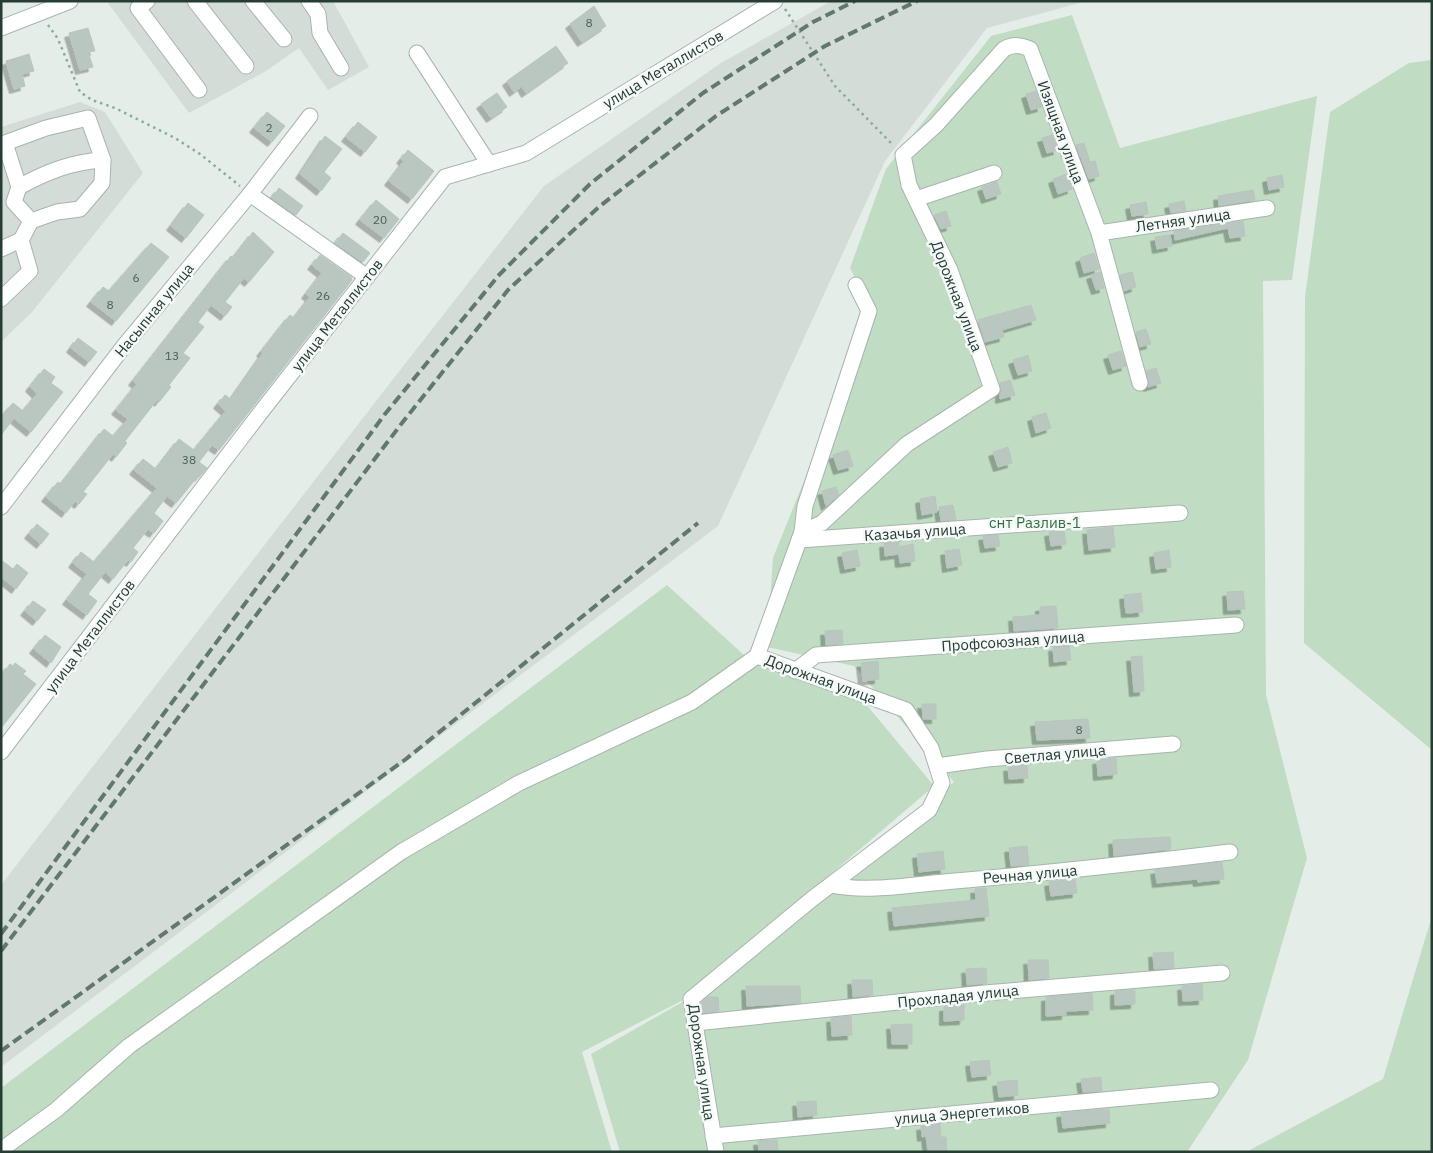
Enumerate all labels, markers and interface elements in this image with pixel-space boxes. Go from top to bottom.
house number: 8 [585,15,593,30]
street label: улица Металлистов [599,25,727,113]
street label: Изящная улица [1034,78,1088,186]
house number: 2 [265,120,273,135]
street label: Летняя улица [1134,204,1232,236]
house number: 20 [373,212,387,227]
street label: Дорожная улица [927,238,987,354]
street label: улица Металлистов [287,255,387,375]
street label: Насыпная улица [110,259,198,361]
house number: 6 [132,270,140,285]
house number: 26 [316,288,330,303]
house number: 8 [106,297,114,312]
house number: 13 [165,348,179,363]
house number: 38 [182,452,196,467]
park label: снт Разлив-1 [989,513,1081,532]
street label: Казачья улица [863,519,967,545]
street label: улица Металлистов [41,575,139,697]
street label: Профсоюзная улица [941,627,1085,655]
street label: Дорожная улица [763,650,879,708]
house number: 8 [1075,722,1083,737]
street label: Светлая улица [1003,740,1107,768]
street label: Речная улица [982,860,1078,888]
street label: Прохладая улица [896,980,1020,1012]
street label: Дорожная улица [684,1002,720,1122]
street label: улица Энергетиков [894,1098,1030,1128]

